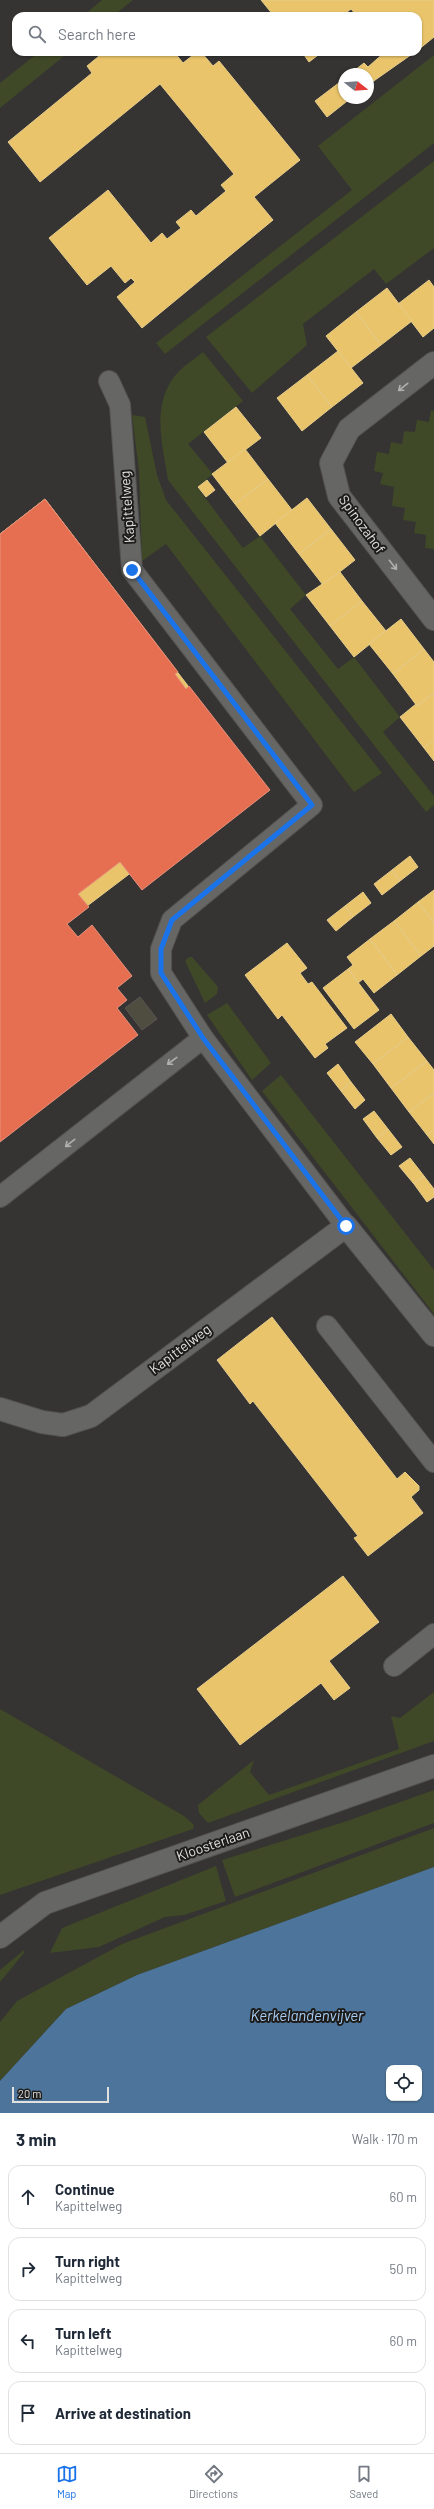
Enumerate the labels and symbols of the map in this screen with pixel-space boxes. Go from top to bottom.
north arrow [338,68,374,104]
one-way arrow [398,383,409,392]
street label: Kapittelweg [115,470,138,544]
street label: Spinozahof [336,491,389,556]
one-way arrow [388,559,397,570]
route end [123,561,141,579]
one-way arrow [166,1057,177,1065]
one-way arrow [65,1138,76,1147]
route start [337,1217,355,1235]
street label: Kapittelweg [146,1320,214,1377]
street label: Kloosterlaan [174,1823,252,1864]
water label: Kerkelandenvijver [251,2006,364,2024]
scale bar [12,2085,109,2104]

